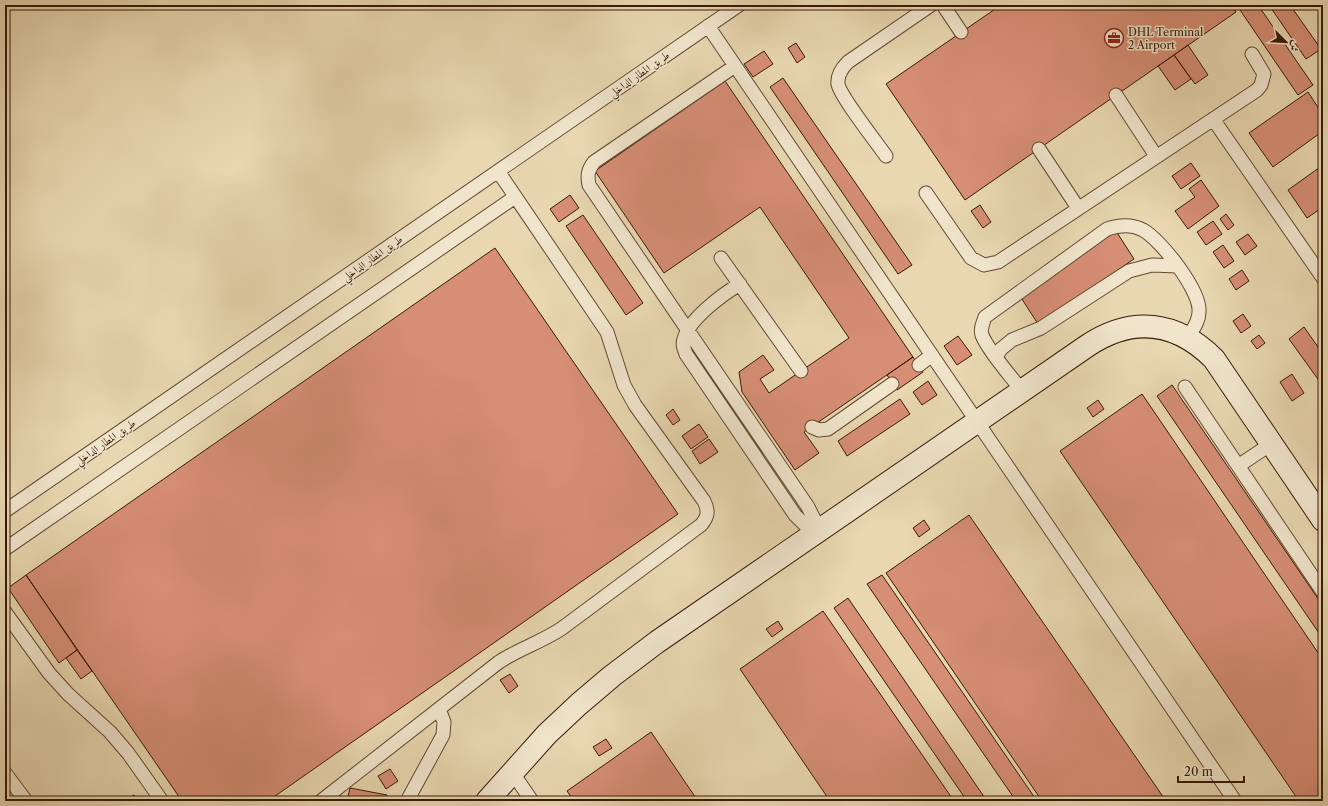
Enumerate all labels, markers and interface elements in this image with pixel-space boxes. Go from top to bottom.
north arrow [1266,22,1306,62]
place label: DHL Terminal 2 Airport [1128,25,1204,52]
office icon: DHL Terminal 2 Airport [1103,27,1125,49]
text: ش [1286,38,1304,54]
street label: طريق المطار الداخلي [606,48,674,103]
street label: طريق المطار الداخلي [339,232,407,287]
street label: طريق المطار الداخلي [72,416,140,471]
scale bar [1178,758,1244,784]
text: 20 m [1184,764,1213,779]

